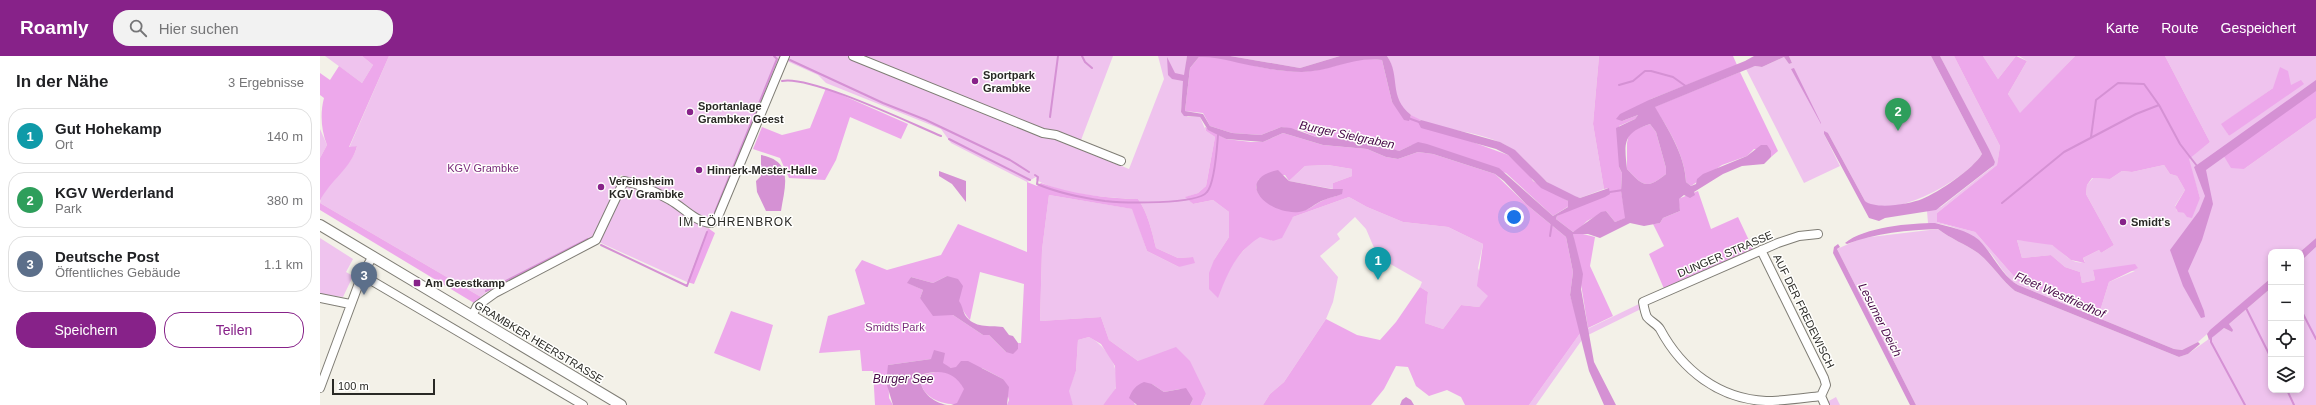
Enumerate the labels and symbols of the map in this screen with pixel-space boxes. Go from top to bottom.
place label: Sportpark Grambke [983,69,1036,94]
marker: Sportpark Grambke [970,76,980,86]
pin: 2 [1885,98,1911,131]
place label: Sportanlage Grambker Geest [698,100,784,125]
marker: Sportanlage Grambker Geest [685,107,695,117]
water label: Burger Sielgraben [1298,118,1396,152]
park label: KGV Grambke [447,162,519,174]
place label: Hinnerk-Mester-Halle [707,164,817,176]
marker: Hinnerk-Mester-Halle [694,165,704,175]
place label: Vereinsheim KGV Grambke [609,175,684,200]
marker: Vereinsheim KGV Grambke [596,182,606,192]
your location [1504,207,1524,227]
district label: IM FÖHRENBROK [679,215,793,229]
place label: Smidt's [2131,216,2170,228]
marker: Smidt's [2118,217,2128,227]
street label: DUNGER STRASSE [1676,229,1774,279]
pin: 1 [1365,247,1391,280]
street label: AUF DER FREDEWISCH [1771,252,1837,370]
pin: 3 [351,262,377,295]
water label: Fleet Westfriedhof [2013,269,2109,322]
place label: Am Geestkamp [425,277,505,289]
marker: Am Geestkamp [412,278,422,288]
water label: Lesumer Deich [1855,281,1905,359]
street label: GRAMBKER HEERSTRASSE [473,299,605,385]
park label: Smidts Park [865,321,925,333]
water label: Burger See [873,372,934,386]
scale bar [332,377,435,396]

